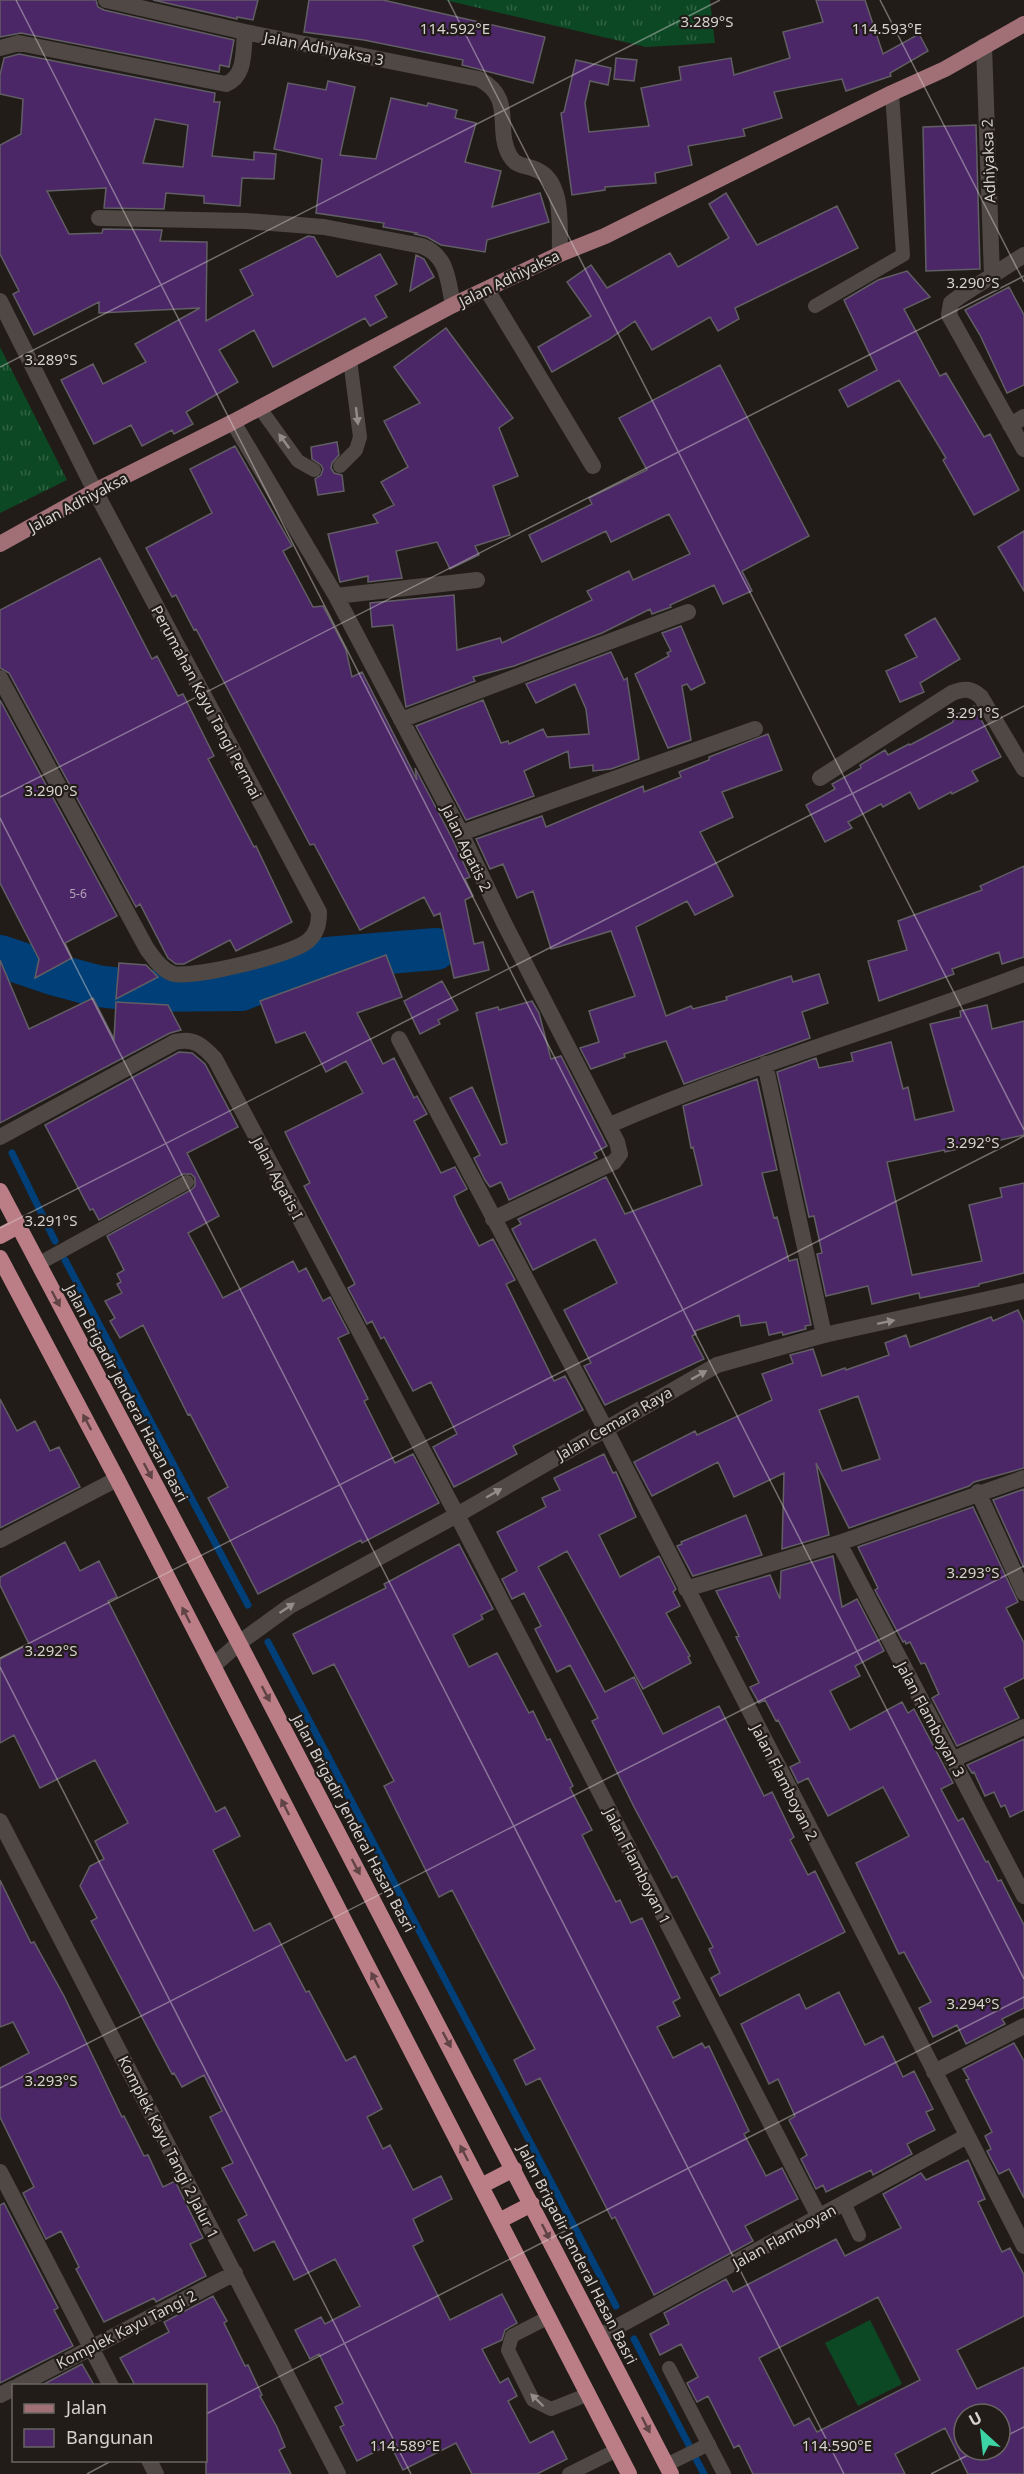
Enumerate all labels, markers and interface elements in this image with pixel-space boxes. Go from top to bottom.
text: 3.289°S [681,11,734,31]
text: 114.592°E [420,18,490,38]
text: 114.593°E [852,18,922,38]
street label: Jalan Adhiyaksa 3 [260,26,386,69]
street label: Adhiyaksa 2 [977,119,999,203]
street label: Jalan Adhiyaksa [454,245,563,312]
text: 3.290°S [947,272,1000,292]
text: 3.289°S [25,349,78,369]
one-way arrow [352,407,362,426]
one-way arrow [278,434,290,450]
street label: Jalan Adhiyaksa [23,467,131,537]
street label: Perumahan Kayu Tangi Permai [147,602,267,802]
text: 3.291°S [947,702,1000,722]
text: 3.290°S [25,780,78,800]
street label: Jalan Agatis 2 [436,800,497,895]
house number: 5-6 [69,885,87,902]
street label: Jalan Agatis I [247,1132,308,1223]
text: 3.292°S [947,1132,1000,1152]
text: 3.291°S [25,1210,78,1230]
street label: Jalan Brigadir Jenderal Hasan Basri [60,1279,193,1505]
one-way arrow [51,1290,61,1307]
one-way arrow [877,1317,896,1326]
one-way arrow [691,1370,708,1380]
street label: Jalan Cemara Raya [551,1382,675,1465]
one-way arrow [82,1414,92,1431]
one-way arrow [143,1463,153,1480]
one-way arrow [486,1488,502,1499]
text: 3.293°S [947,1562,1000,1582]
one-way arrow [279,1603,295,1614]
one-way arrow [181,1606,190,1623]
text: 3.292°S [25,1640,78,1660]
street label: Jalan Flamboyan 3 [891,1656,970,1780]
one-way arrow [262,1686,271,1703]
street label: Jalan Brigadir Jenderal Hasan Basri [287,1709,420,1935]
street label: Jalan Flamboyan 2 [746,1719,823,1844]
one-way arrow [281,1798,290,1815]
street label: Jalan Flamboyan 1 [599,1803,676,1928]
one-way arrow [352,1859,361,1876]
one-way arrow [370,1971,380,1988]
text: 3.294°S [947,1993,1000,2013]
one-way arrow [442,2032,451,2049]
street label: Komplek Kayu Tangi 2 Jalur 1 [114,2052,224,2242]
text: 3.293°S [25,2070,78,2090]
street label: Jalan Brigadir Jenderal Hasan Basri [513,2139,642,2367]
one-way arrow [460,2145,469,2162]
street label: Jalan Flamboyan [727,2199,839,2274]
one-way arrow [541,2223,551,2241]
street label: Komplek Kayu Tangi 2 [53,2285,199,2373]
legend [12,2384,207,2462]
one-way arrow [529,2393,544,2407]
text: Jalan [64,2395,107,2419]
north arrow [952,2402,1012,2462]
text: U [965,2406,986,2431]
one-way arrow [641,2417,650,2434]
text: Bangunan [66,2425,153,2449]
text: 114.589°E [370,2435,440,2455]
text: 114.590°E [802,2435,872,2455]

